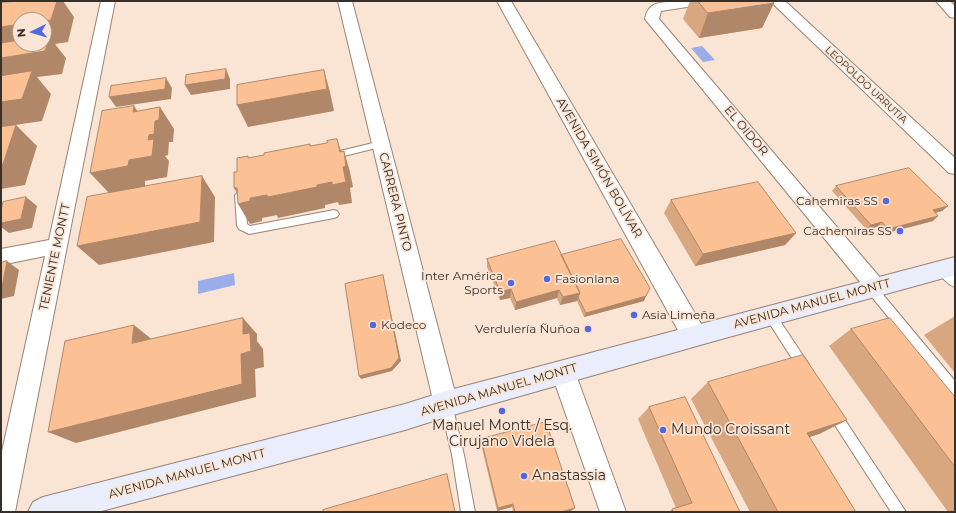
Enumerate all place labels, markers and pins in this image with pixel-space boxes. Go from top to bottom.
place label: Cahemiras SS [796,194,878,208]
marker: Cahemiras SS [881,196,891,206]
place label: Cachemiras SS [803,224,892,238]
marker: Cachemiras SS [895,226,905,236]
place label: Inter América Sports [421,269,503,297]
place label: Fasionlana [555,272,620,286]
marker: Fasionlana [542,274,552,284]
marker: Inter América Sports [506,278,516,288]
place label: Asia Limeña [642,308,715,322]
marker: Asia Limeña [629,310,639,320]
place label: Kodeco [381,318,426,332]
marker: Kodeco [368,320,378,330]
place label: Verdulería Ñuñoa [475,322,580,336]
marker: Verdulería Ñuñoa [583,324,593,334]
marker: Manuel Montt / Esq. Cirujano Videla [497,406,507,416]
place label: Manuel Montt / Esq. Cirujano Videla [432,418,572,450]
place label: Mundo Croissant [671,422,790,438]
marker: Mundo Croissant [658,425,668,435]
place label: Anastassia [532,468,606,484]
marker: Anastassia [519,471,529,481]

